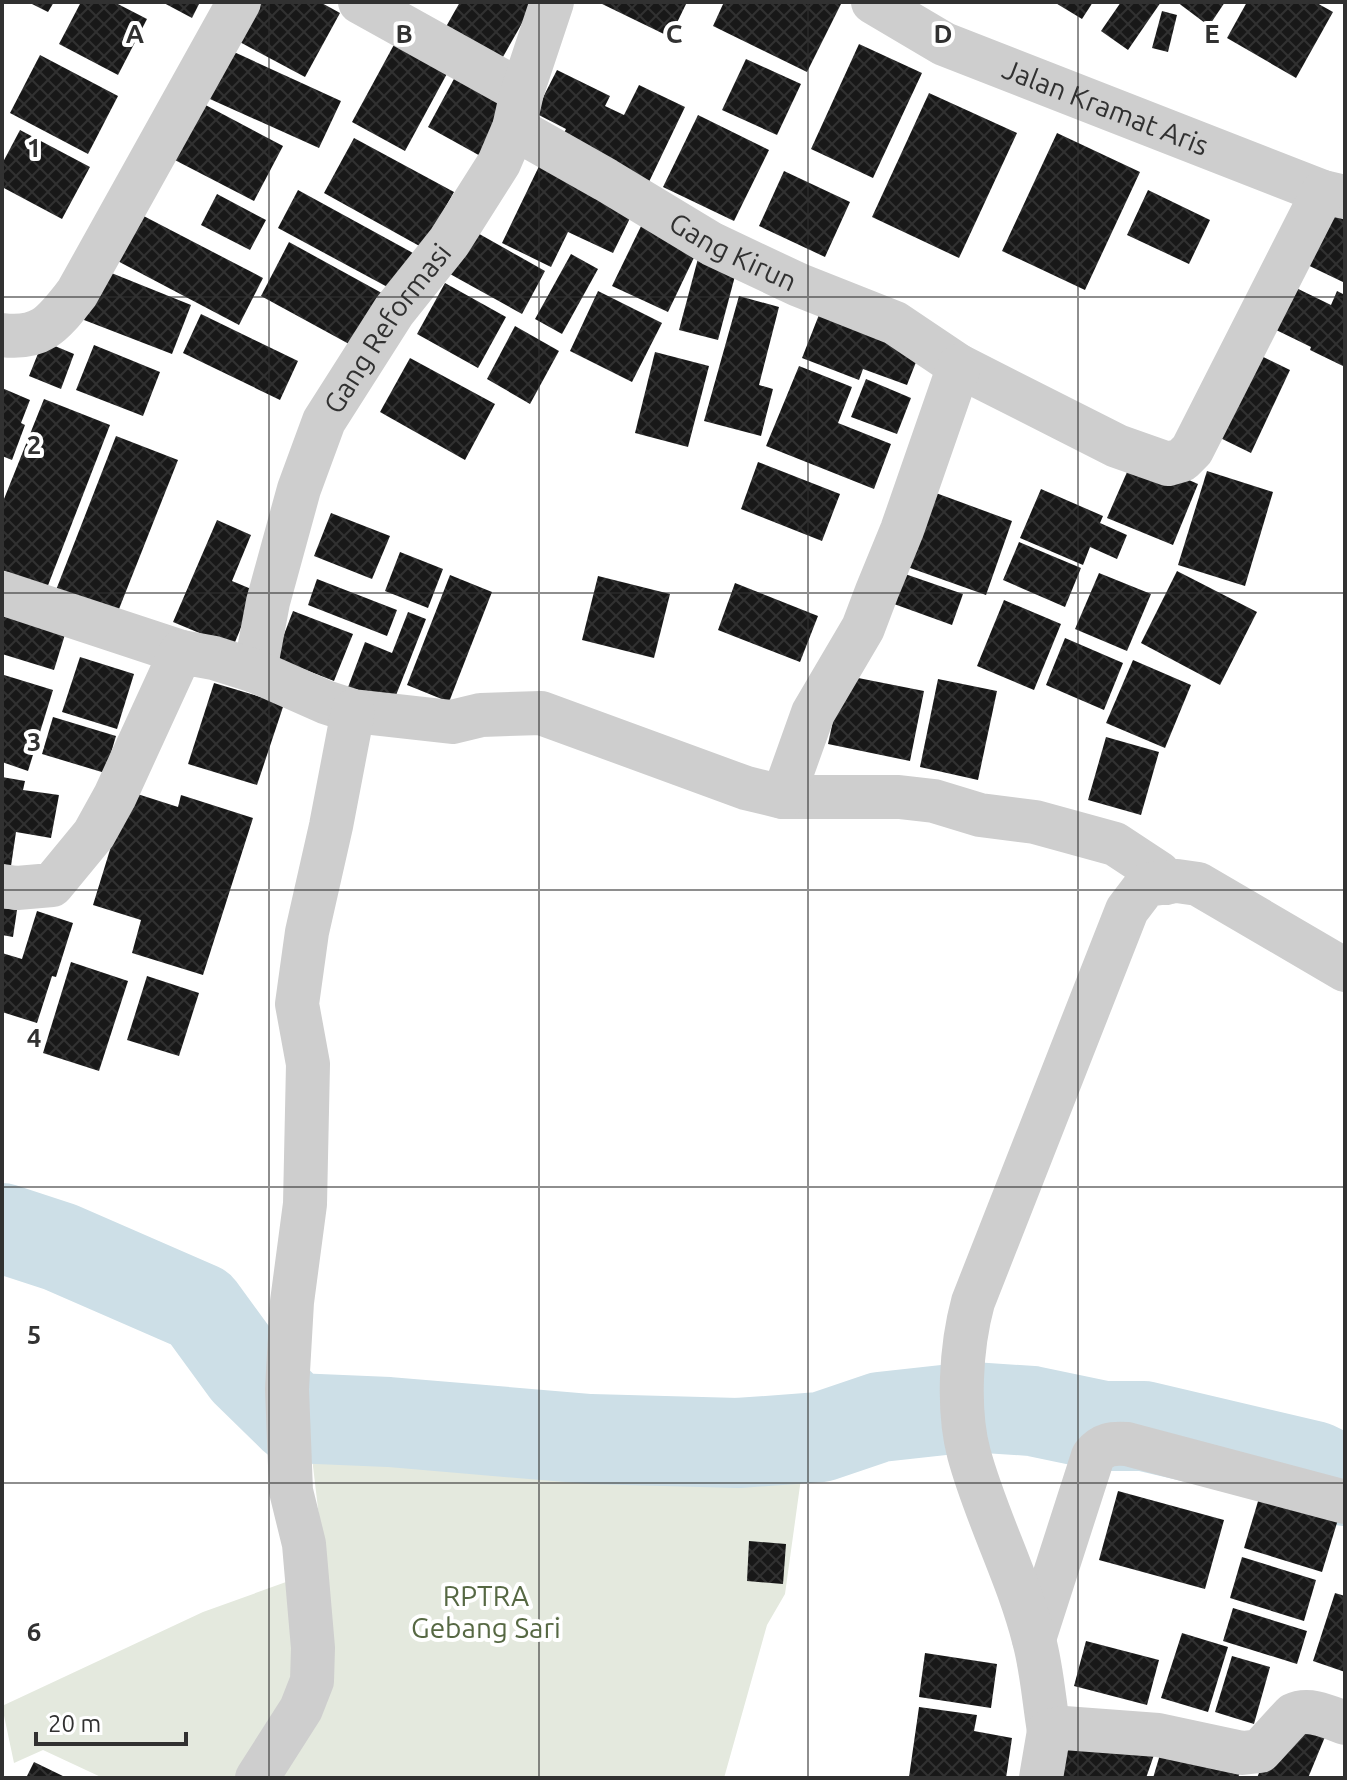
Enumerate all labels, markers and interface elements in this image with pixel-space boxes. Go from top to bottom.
text: A [126,19,145,48]
text: B [395,19,413,48]
text: C [666,19,683,48]
text: D [934,19,952,48]
text: E [1204,19,1220,48]
street label: Jalan Kramat Aris [998,53,1213,161]
text: 1 [27,133,41,162]
street label: Gang Kirun [664,206,802,297]
street label: Gang Reformasi [317,237,457,419]
text: 2 [27,430,41,459]
text: 3 [27,727,41,756]
text: 4 [27,1023,41,1052]
text: 5 [27,1320,41,1349]
park label: RPTRA Gebang Sari [411,1580,561,1643]
text: 6 [27,1617,41,1646]
scale bar [36,1696,186,1746]
text: 20 m [48,1710,101,1737]

